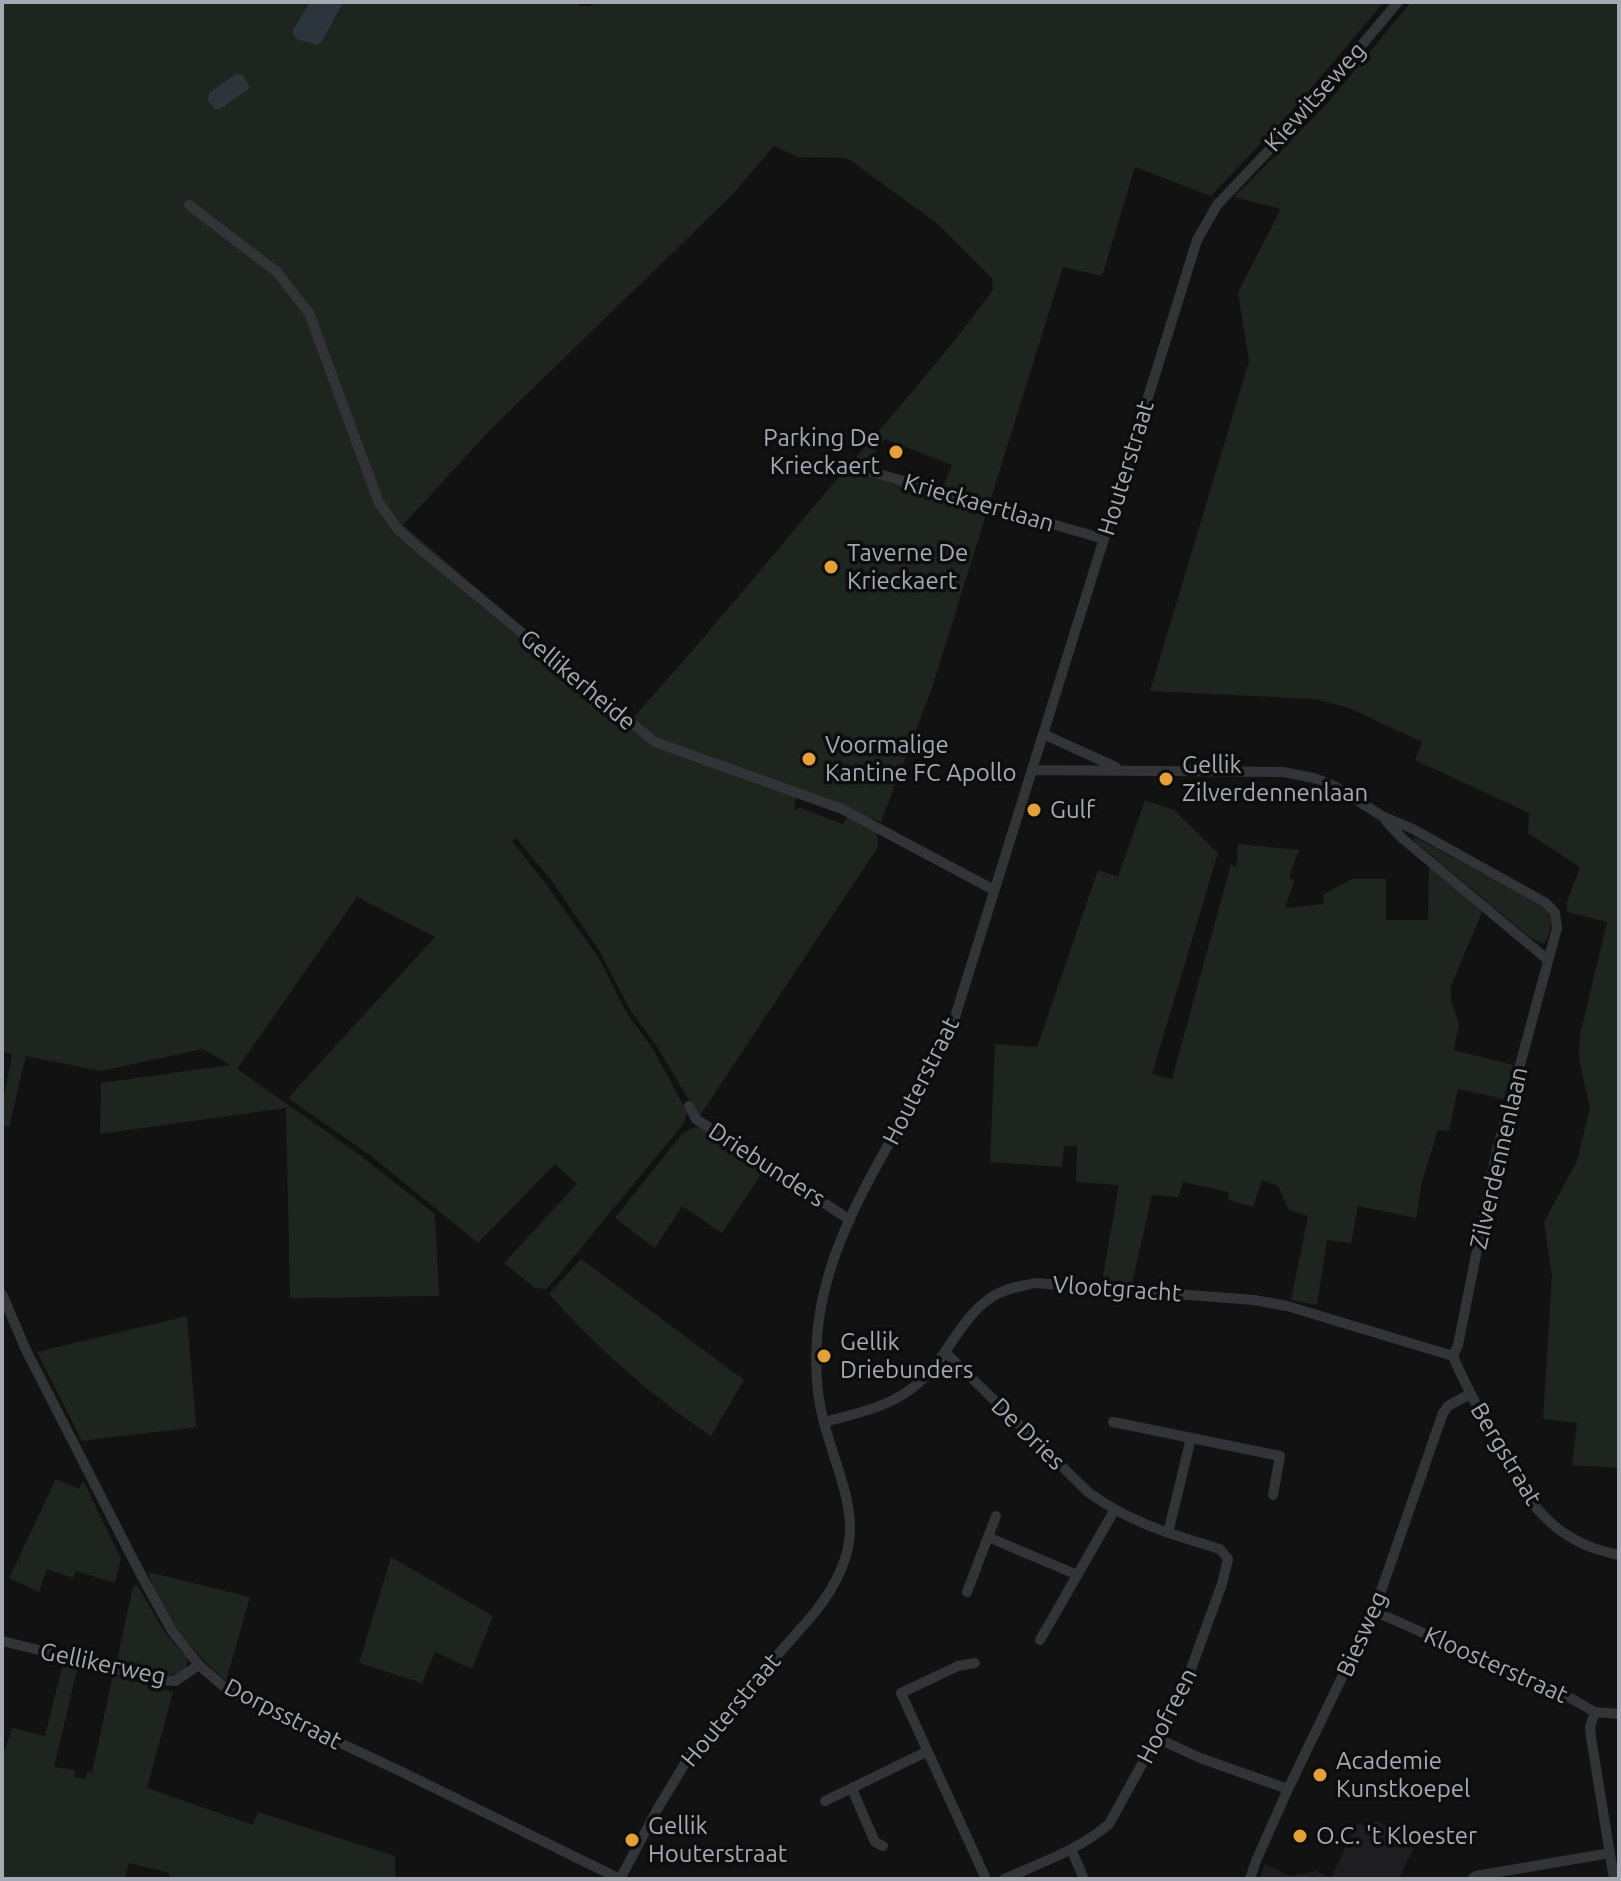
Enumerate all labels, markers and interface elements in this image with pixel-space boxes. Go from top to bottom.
street label: Kiewitseweg [1258,36,1372,158]
street label: Houterstraat [1092,397,1160,539]
place label: Parking De Krieckaert [763,424,880,480]
marker: Parking De Krieckaert [887,443,905,461]
street label: Krieckaertlaan [901,468,1057,538]
place label: Taverne De Krieckaert [847,539,968,595]
marker: Taverne De Krieckaert [822,558,840,576]
street label: Gellikerheide [514,623,642,737]
place label: Voormalige Kantine FC Apollo [825,731,1016,787]
marker: Voormalige Kantine FC Apollo [800,750,818,768]
place label: Gellik Zilverdennenlaan [1182,751,1368,807]
marker: Gellik Zilverdennenlaan [1157,770,1175,788]
place label: Gulf [1050,796,1095,824]
marker: Gulf [1025,801,1043,819]
street label: Houterstraat [877,1012,965,1150]
street label: Zilverdennenlaan [1464,1064,1534,1252]
street label: Driebunders [703,1117,831,1213]
street label: Vlootgracht [1052,1270,1182,1308]
place label: Gellik Driebunders [840,1328,973,1384]
marker: Gellik Driebunders [815,1347,833,1365]
street label: De Dries [985,1392,1071,1476]
street label: Bergstraat [1464,1398,1548,1510]
street label: Biesweg [1330,1587,1394,1681]
street label: Kloosterstraat [1420,1620,1572,1710]
street label: Gellikerweg [38,1637,168,1691]
street label: Houterstraat [675,1647,787,1773]
street label: Hoofreen [1131,1663,1203,1769]
street label: Dorpsstraat [220,1672,346,1756]
place label: Academie Kunstkoepel [1336,1747,1470,1803]
marker: Academie Kunstkoepel [1311,1766,1329,1784]
place label: Gellik Houterstraat [648,1812,787,1868]
place label: O.C. 't Kloester [1316,1822,1477,1850]
marker: O.C. 't Kloester [1291,1827,1309,1845]
marker: Gellik Houterstraat [623,1831,641,1849]

